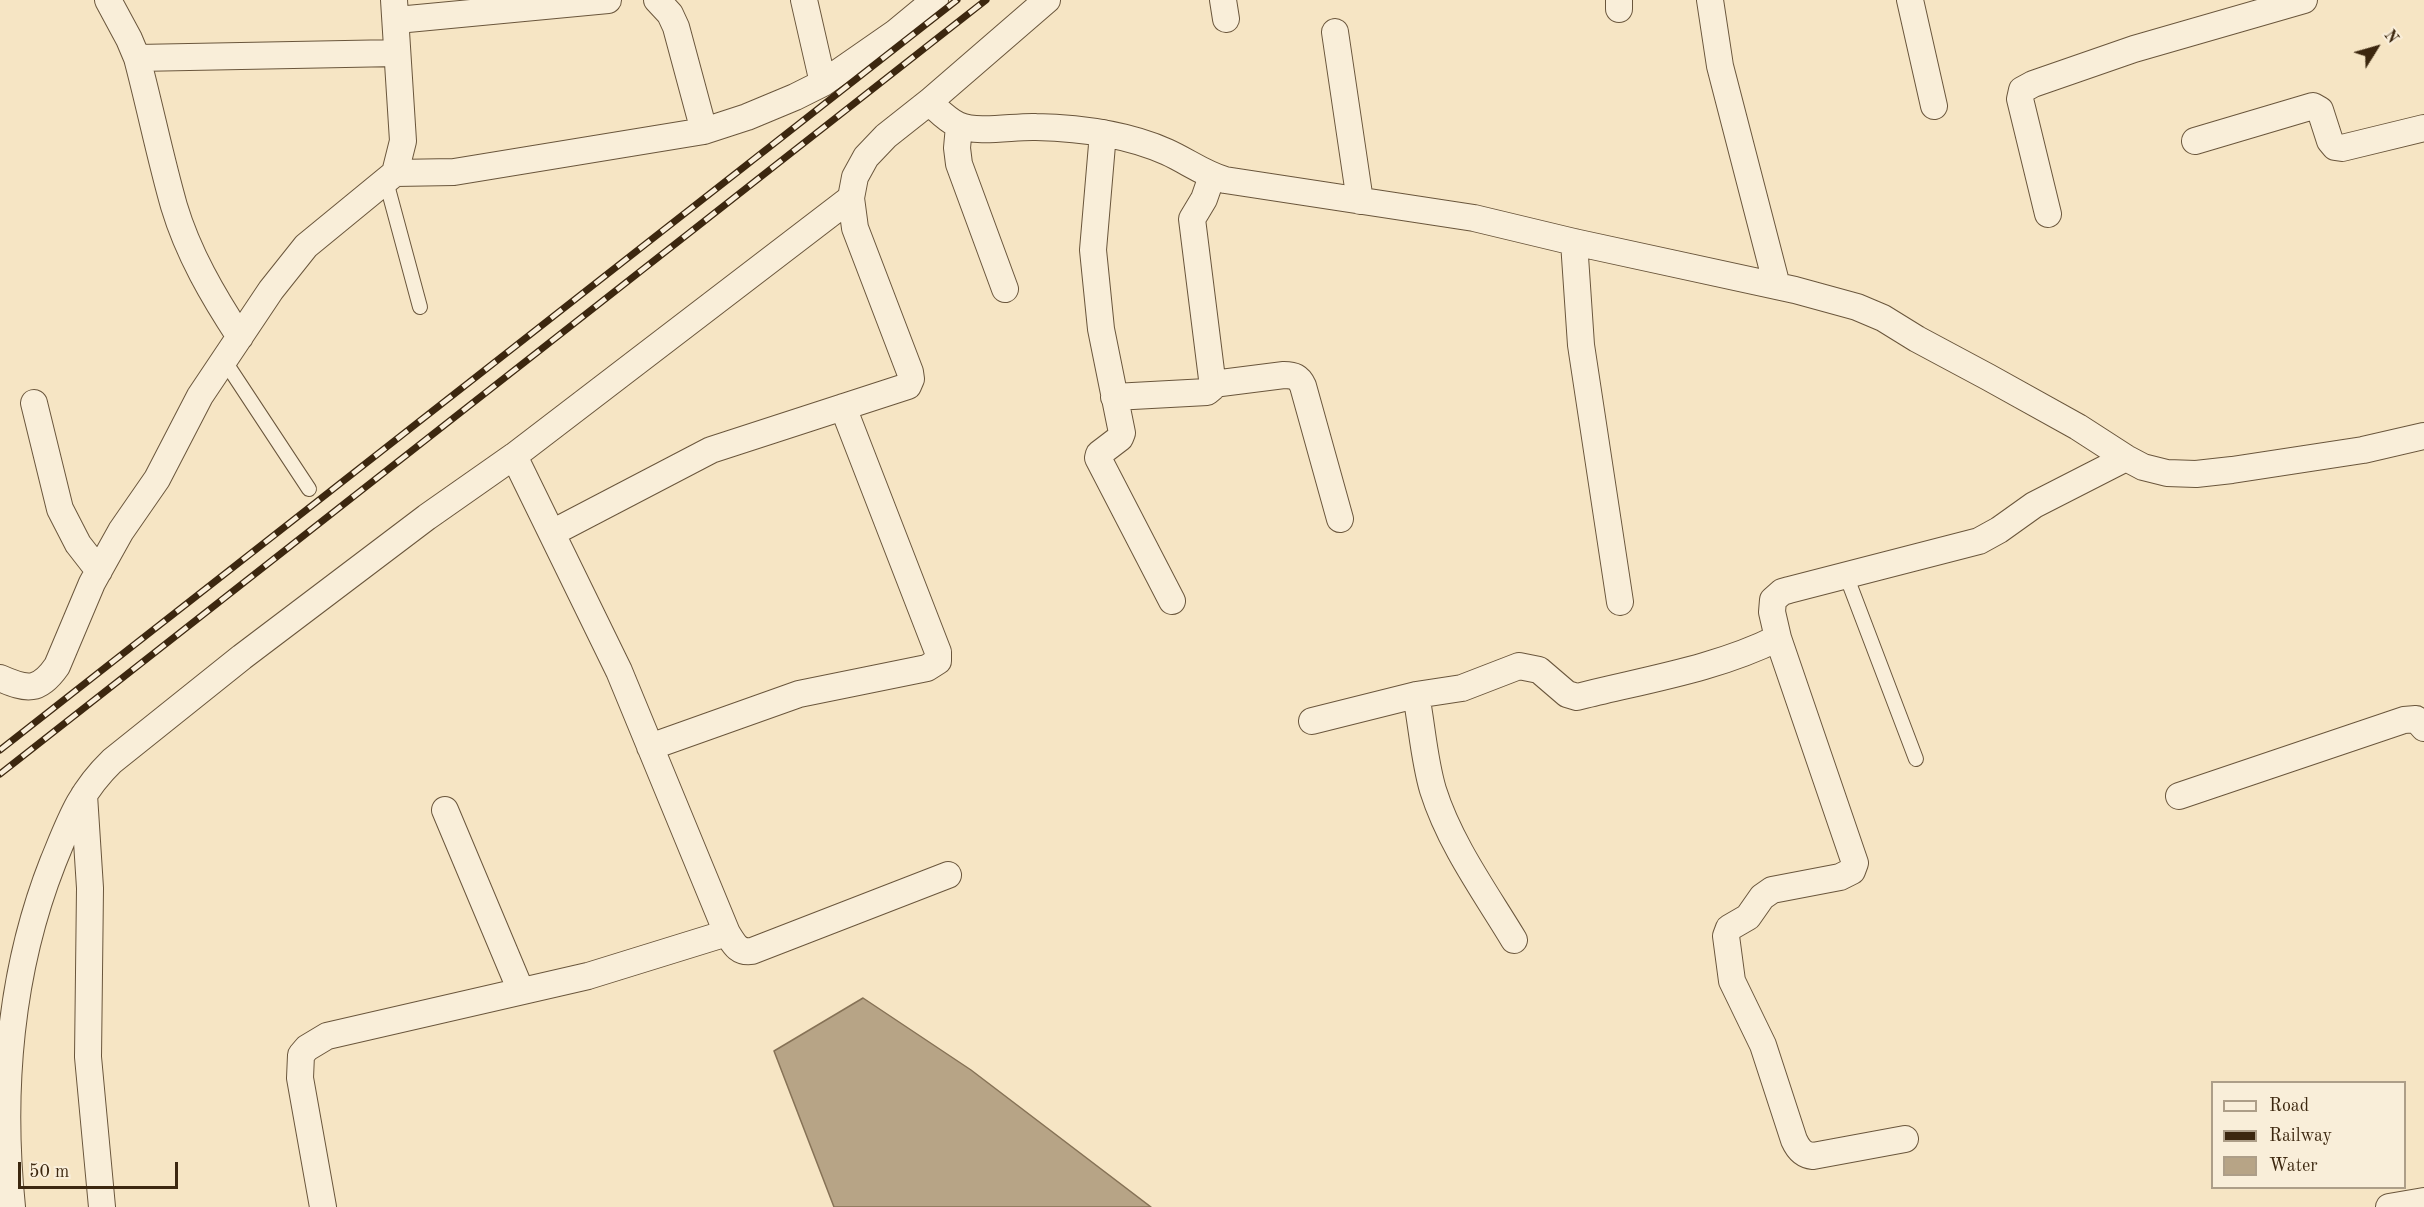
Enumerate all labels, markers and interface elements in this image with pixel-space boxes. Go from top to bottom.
north arrow [2346,18,2406,78]
text: N [2380,27,2400,47]
legend [2211,1081,2406,1189]
text: Road [2269,1097,2309,1115]
text: Railway [2269,1127,2332,1145]
scale bar [21,1150,182,1188]
text: Water [2269,1157,2318,1175]
text: 50 m [29,1163,69,1181]

